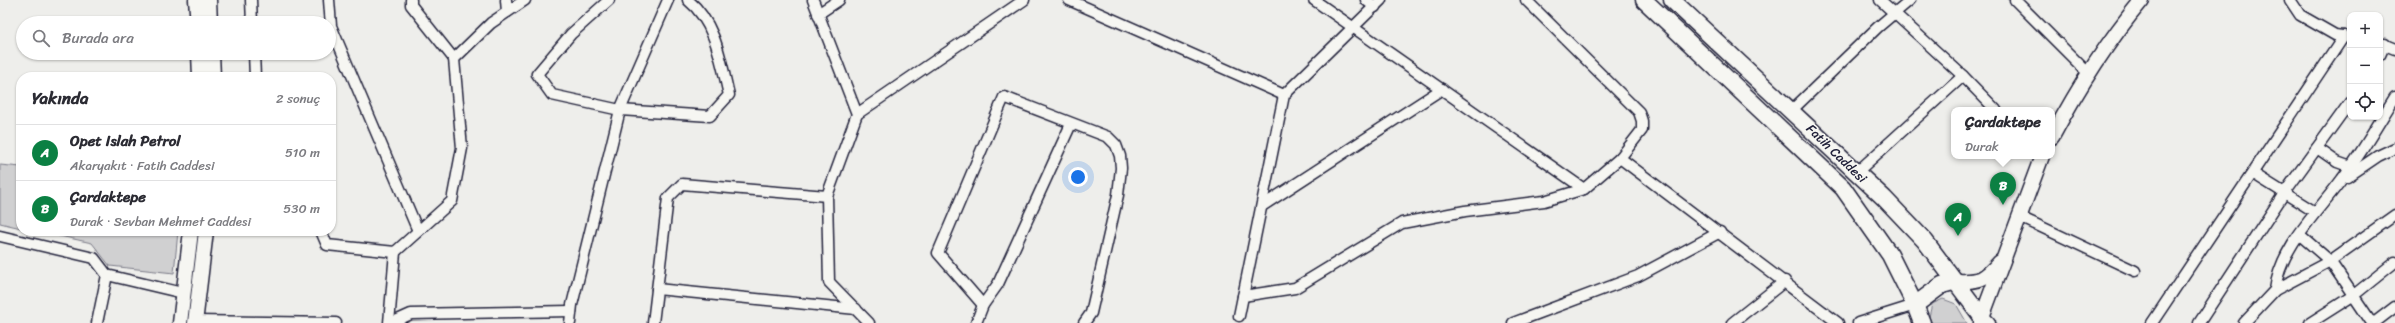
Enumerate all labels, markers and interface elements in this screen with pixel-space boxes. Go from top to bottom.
map controls [2347,12,2383,120]
button: + [2347,12,2383,48]
search box [16,16,336,60]
text: Burada ara [62,25,134,51]
icon: search [30,27,52,49]
button: − [2347,48,2383,84]
text: Yakında [32,83,88,113]
button: locate [2347,84,2383,120]
text: 2 sonuç [276,87,320,110]
popup [1951,107,2055,159]
text: Çardaktepe [1965,109,2041,135]
street label: Fatih Caddesi [1801,118,1873,189]
text: Opet Islah Petrol [70,128,181,154]
text: Durak [1965,135,1999,158]
text: A [41,141,49,164]
text: 510 m [285,141,320,164]
text: Akaryakıt · Fatih Caddesi [70,154,215,177]
your location [1068,167,1088,187]
pin: B [1990,172,2016,205]
text: Çardaktepe [70,184,146,210]
text: B [41,197,49,220]
text: 530 m [283,197,320,220]
pin: A [1945,203,1971,236]
text: Durak · Sevban Mehmet Caddesi [70,210,251,233]

